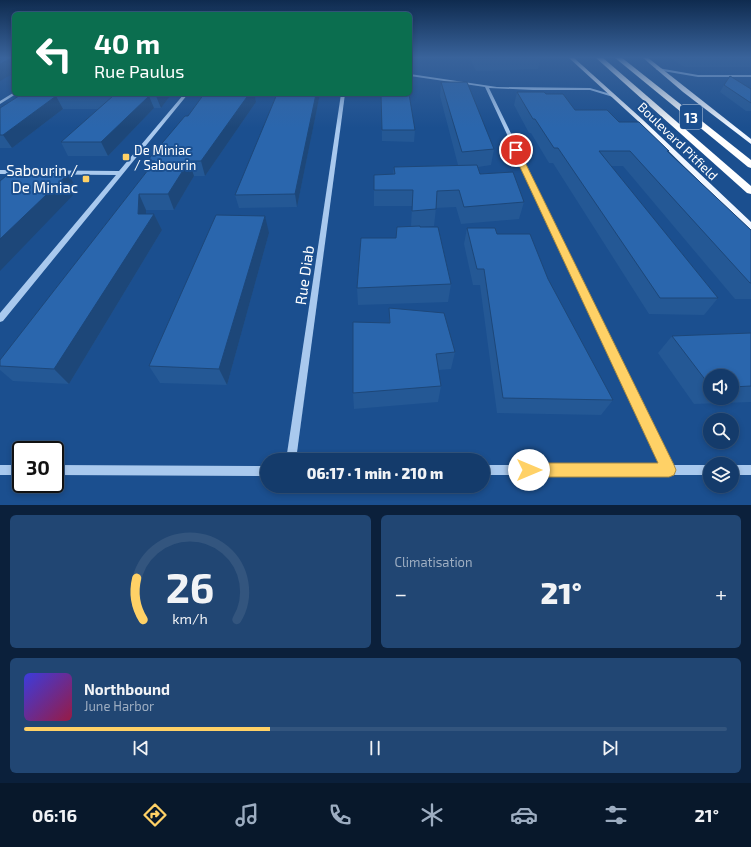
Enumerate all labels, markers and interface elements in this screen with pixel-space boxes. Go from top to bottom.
text: 40 m [94,26,160,60]
icon: left [28,28,80,80]
text: Rue Paulus [94,60,185,82]
street label: Boulevard Pitfield [635,99,721,183]
road number: 13 [680,105,702,129]
pin [499,133,533,167]
icon: arrive [505,139,527,161]
place label: De Miniac / Sabourin [134,142,196,173]
marker: De Miniac / Sabourin [121,152,131,162]
place label: Sabourin / De Miniac [6,161,78,196]
marker: Sabourin / De Miniac [81,174,91,184]
street label: Rue Diab [291,244,317,306]
map controls [703,369,739,493]
button: sound [703,369,739,405]
button: search [703,413,739,449]
speed limit sign: 30 [12,441,64,493]
position arrow [508,449,550,491]
button: layers [703,457,739,493]
text: 06:17 · 1 min · 210 m [307,464,443,482]
text: Climatisation [395,554,473,570]
text: 26 [166,560,215,610]
text: 21° [540,574,582,610]
text: − [395,580,407,606]
text: + [715,580,727,606]
text: km/h [173,609,208,626]
text: Northbound [84,680,170,698]
text: June Harbor [84,698,154,714]
icon: previous [130,737,152,759]
icon: pause [364,737,386,759]
icon: next [599,737,621,759]
icon: directions [141,801,169,829]
icon: music [233,801,261,829]
icon: phone [326,801,354,829]
icon: climate [418,801,446,829]
icon: car [510,801,538,829]
icon: filters [602,801,630,829]
text: 06:16 [32,804,77,826]
text: 21° [694,804,719,826]

